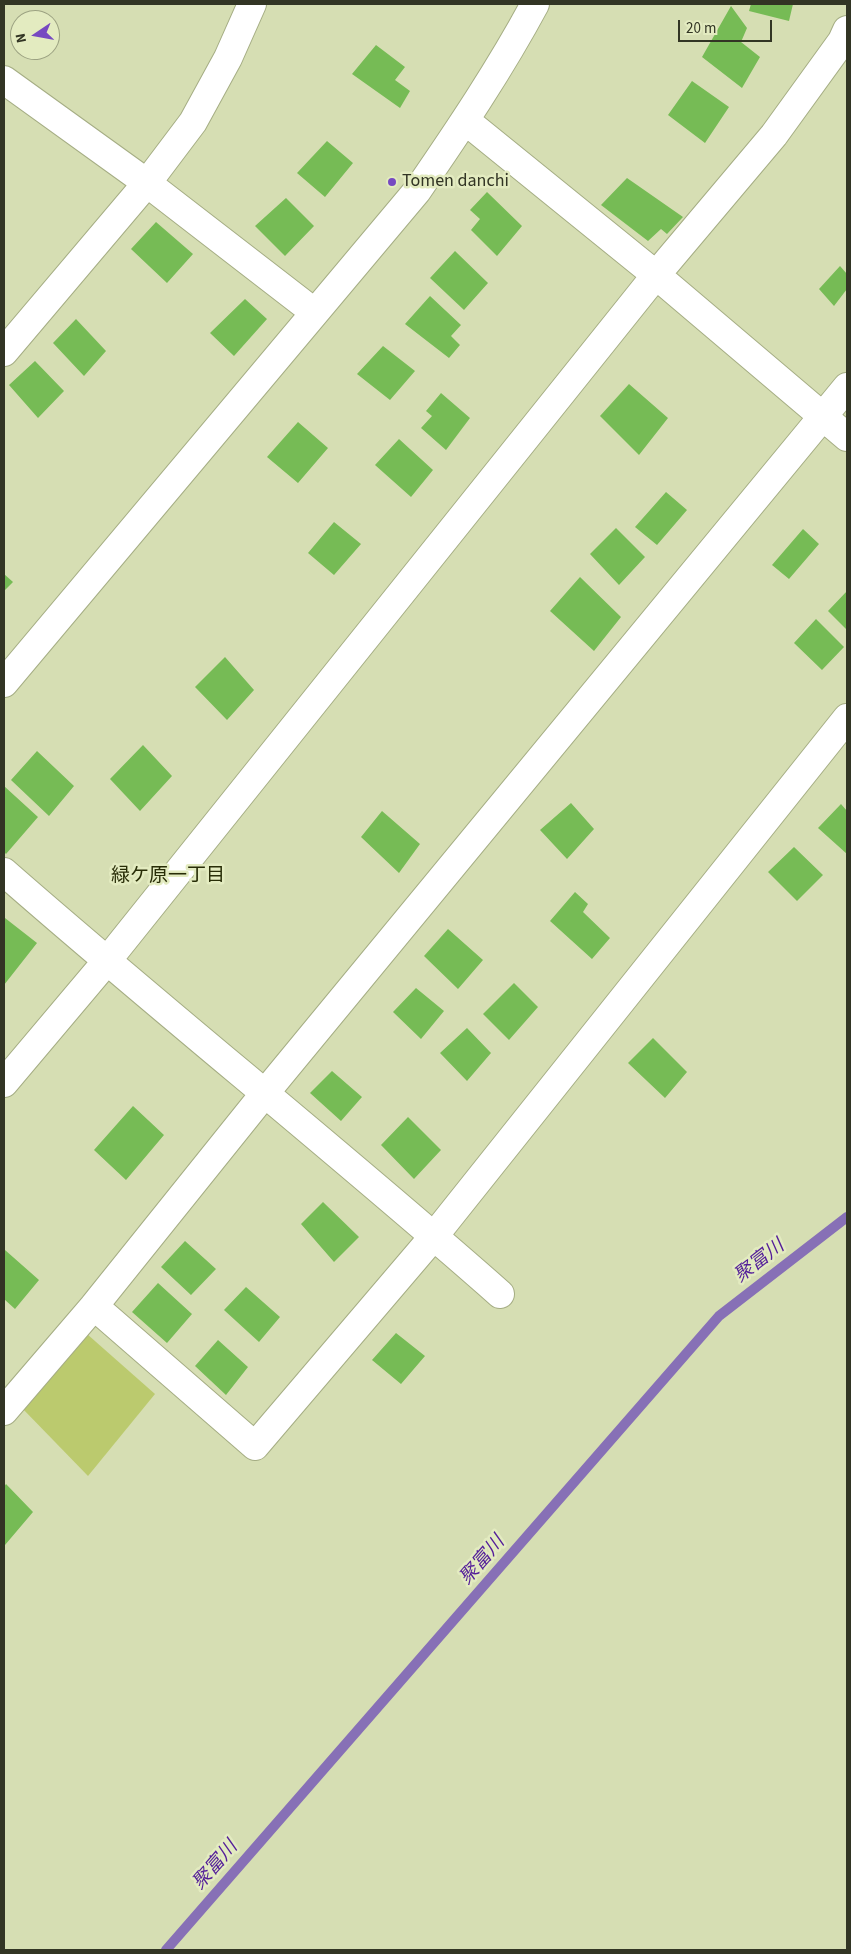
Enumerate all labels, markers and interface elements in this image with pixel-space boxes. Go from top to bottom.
north arrow [10,10,60,60]
scale bar [681,10,775,42]
text: 20 m [686,18,716,39]
text: N [11,31,32,45]
place label: Tomen danchi [402,171,509,193]
marker: Tomen danchi [386,176,398,188]
district label: 緑ケ原一丁目 [111,866,225,888]
water label: 聚富川 [731,1235,789,1289]
water label: 聚富川 [456,1532,510,1590]
water label: 聚富川 [189,1837,243,1895]

